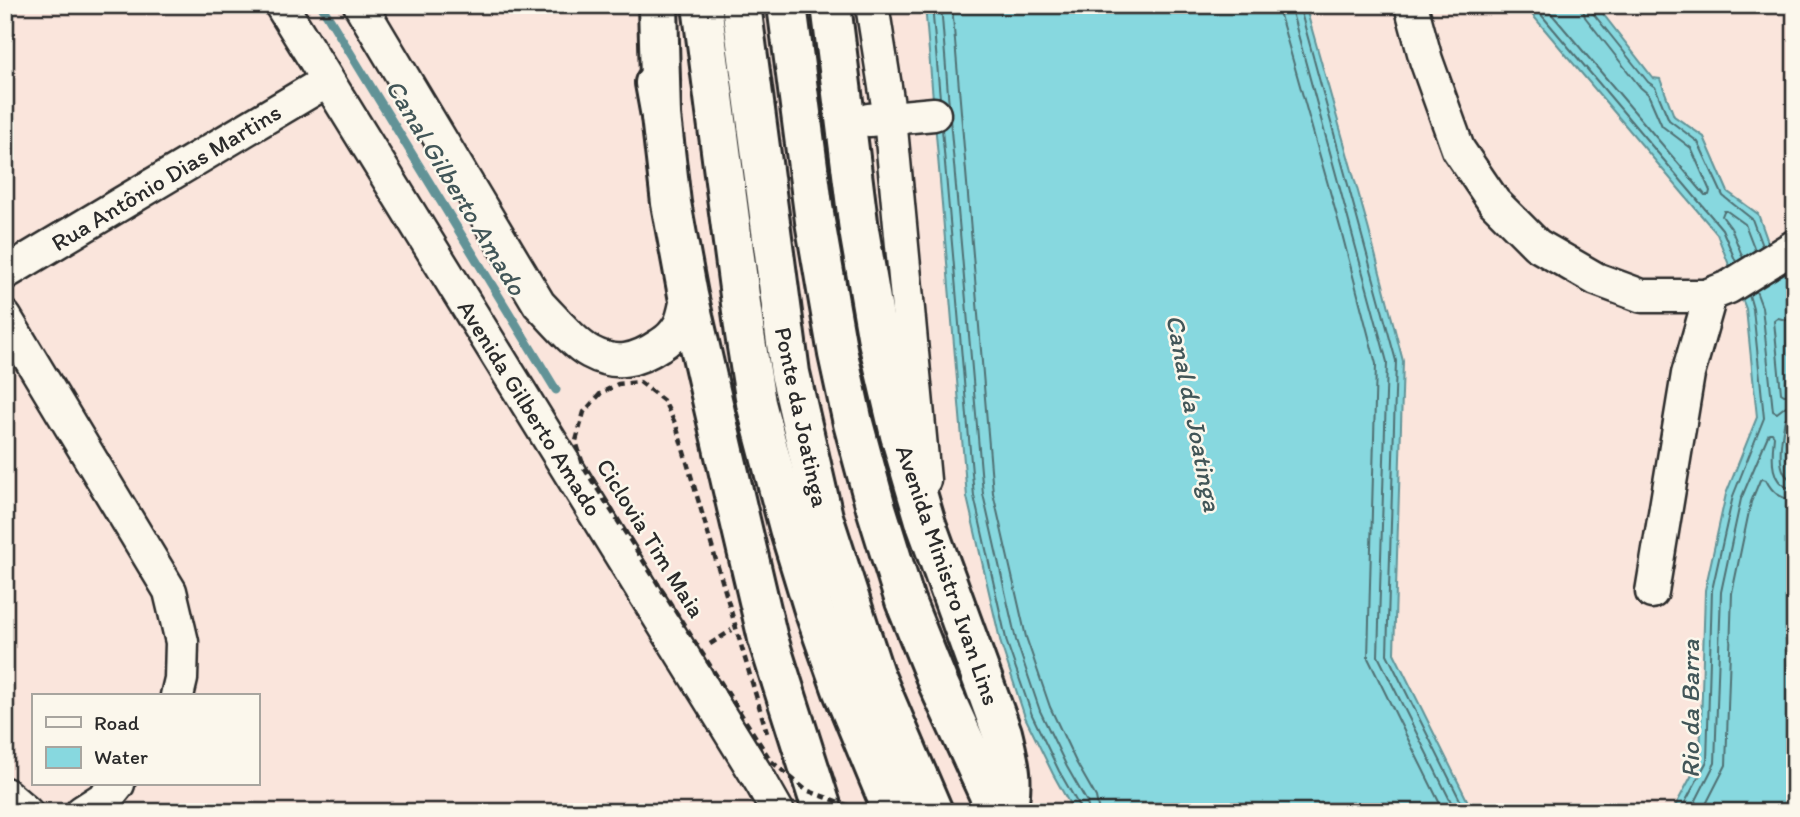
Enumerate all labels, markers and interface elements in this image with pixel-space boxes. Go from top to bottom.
water label: Canal Gilberto Amado [379,73,534,302]
street label: Rua Antônio Dias Martins [46,97,286,257]
street label: Avenida Gilberto Amado [452,295,608,521]
water label: Canal da Joatinga [1159,312,1229,515]
street label: Ponte da Joatinga [769,324,835,510]
street label: Avenida Ministro Ivan Lins [890,441,1006,709]
street label: Ciclovia Tim Maia [591,453,712,623]
water label: Rio da Barra [1674,639,1706,778]
legend [32,694,259,786]
text: Road [94,710,140,735]
text: Water [94,744,148,769]

